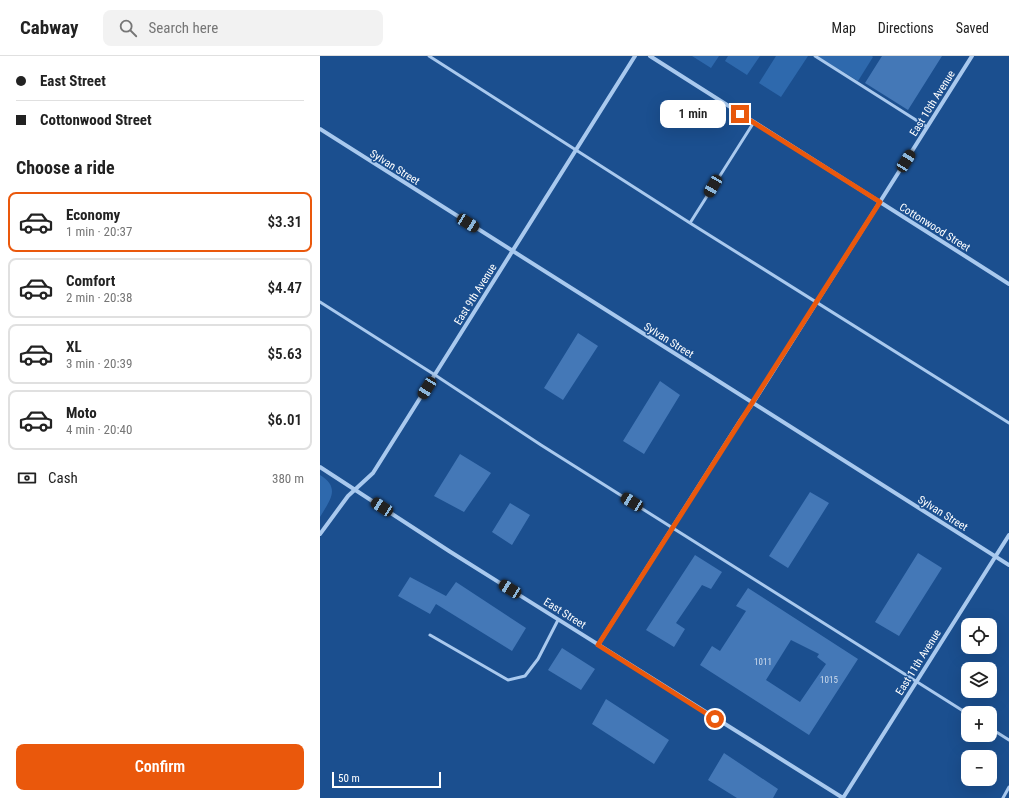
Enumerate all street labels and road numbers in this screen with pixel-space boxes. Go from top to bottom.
street label: East 10th Avenue [907,68,958,139]
street label: Sylvan Street [367,147,422,188]
street label: Cottonwood Street [897,200,973,254]
street label: East 9th Avenue [451,261,499,327]
street label: Sylvan Street [641,320,696,361]
street label: Sylvan Street [915,493,970,534]
street label: East Street [541,595,588,631]
street label: East 11th Avenue [893,627,944,698]

